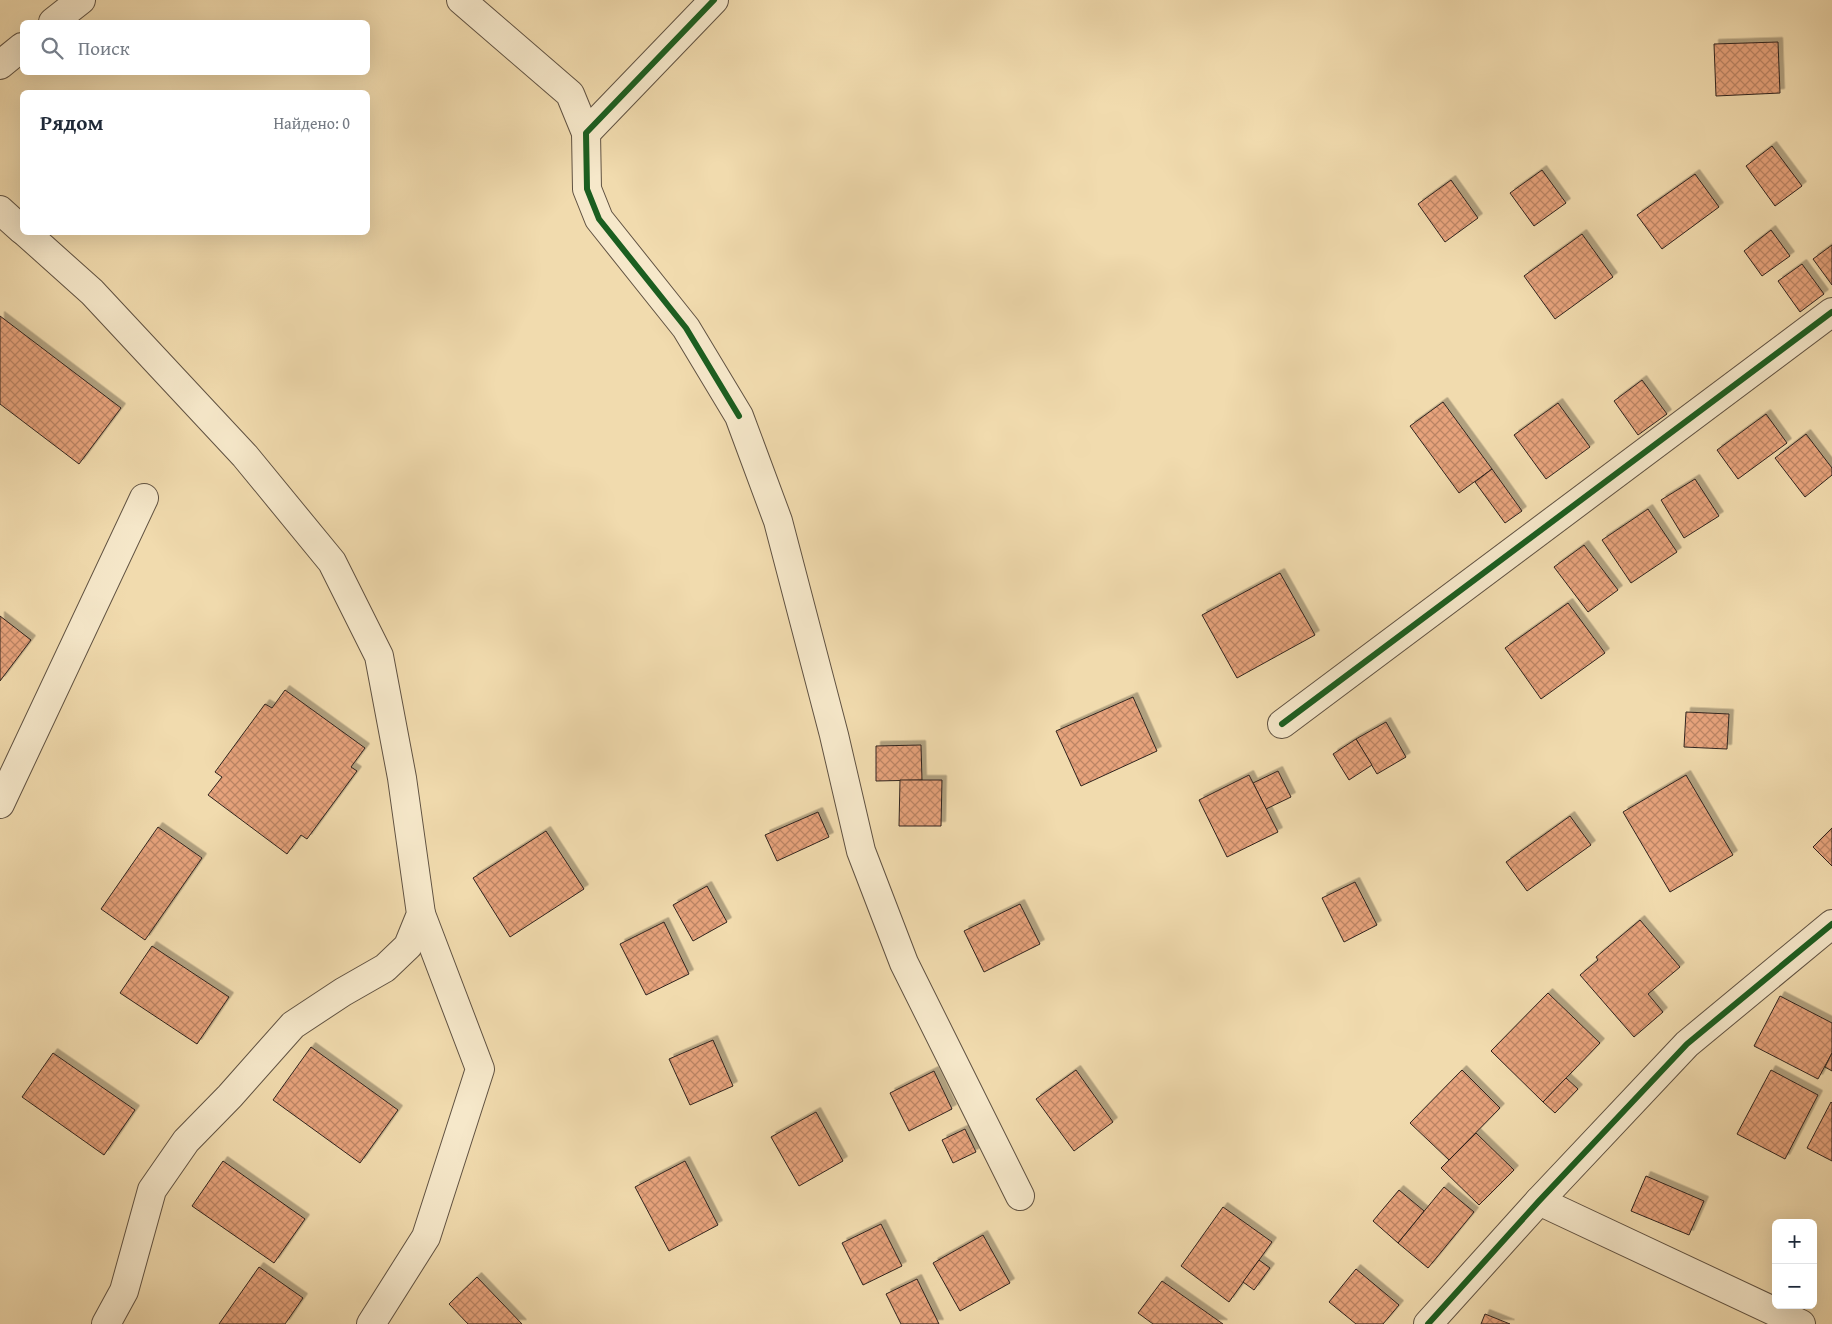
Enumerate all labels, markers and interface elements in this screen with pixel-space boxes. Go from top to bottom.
search box [20,20,370,75]
icon: search [38,34,66,62]
text: Поиск [78,34,130,62]
text: Рядом [40,107,103,138]
text: Найдено: 0 [273,111,350,135]
map controls [1772,1219,1817,1309]
button: + [1772,1219,1817,1264]
button: − [1772,1264,1817,1309]

